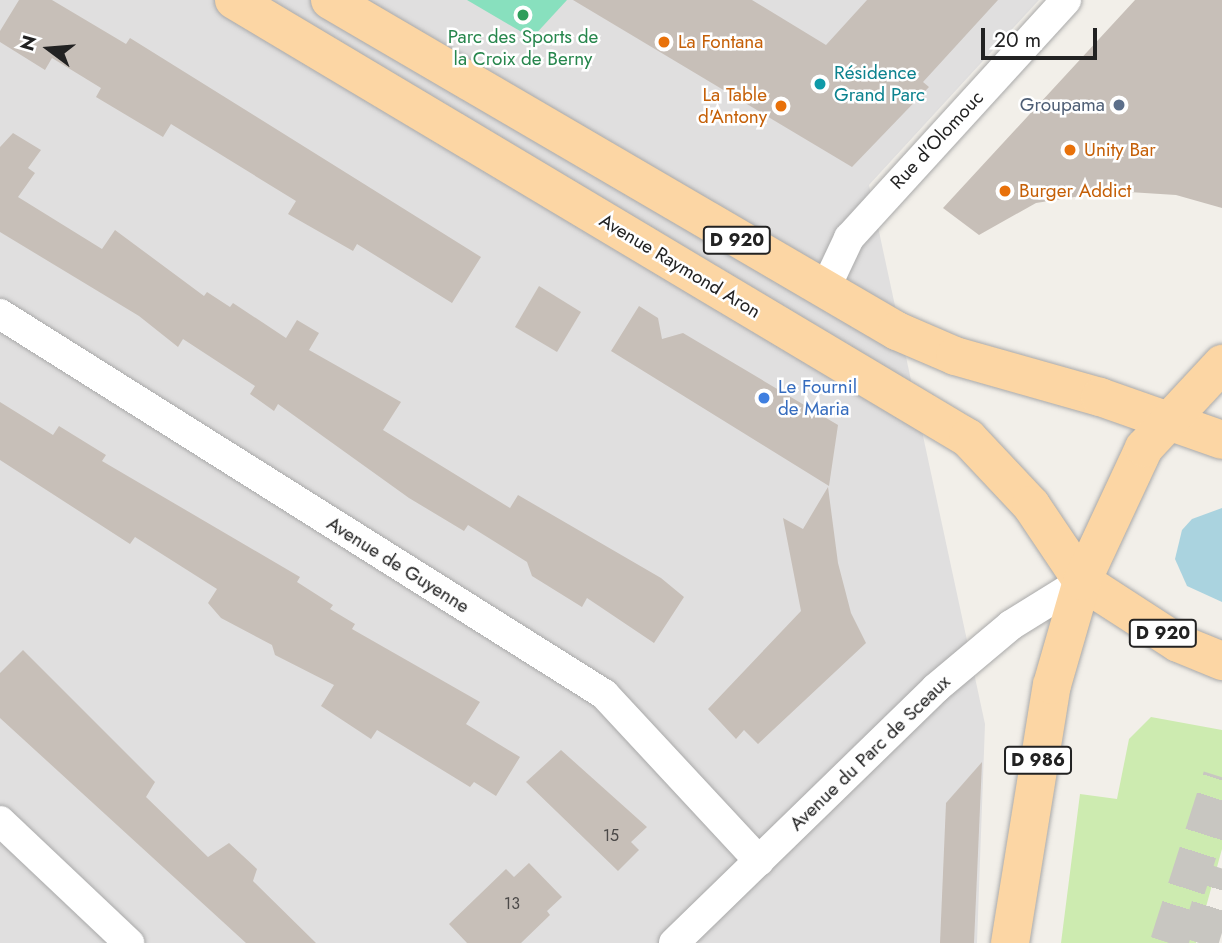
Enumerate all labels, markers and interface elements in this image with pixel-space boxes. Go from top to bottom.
marker: Parc des Sports de la Croix de Berny [515,7,531,23]
north arrow [14,14,84,84]
scale bar [984,14,1100,58]
text: 20 m [994,25,1041,55]
place label: Parc des Sports de la Croix de Berny [448,26,598,70]
place label: La Fontana [678,31,763,53]
text: N [13,32,43,54]
marker: La Fontana [656,34,672,50]
place label: Résidence Grand Parc [834,62,925,106]
marker: Résidence Grand Parc [812,76,828,92]
place label: La Table d'Antony [698,84,767,128]
street label: Rue d'Olomouc [886,86,988,194]
place label: Groupama [1020,94,1105,116]
marker: Groupama [1111,97,1127,113]
marker: La Table d'Antony [773,98,789,114]
place label: Unity Bar [1084,139,1156,161]
marker: Unity Bar [1062,142,1078,158]
place label: Burger Addict [1019,180,1131,202]
marker: Burger Addict [997,183,1013,199]
street label: Avenue Raymond Aron [595,209,765,323]
road number: D 920 [702,226,772,254]
place label: Le Fournil de Maria [778,376,857,420]
marker: Le Fournil de Maria [756,390,772,406]
street label: Avenue de Guyenne [323,512,473,618]
road number: D 920 [1128,618,1198,648]
street label: Avenue du Parc de Sceaux [785,670,955,836]
road number: D 986 [1003,746,1073,774]
house number: 15 [603,826,619,846]
house number: 13 [504,894,520,914]

